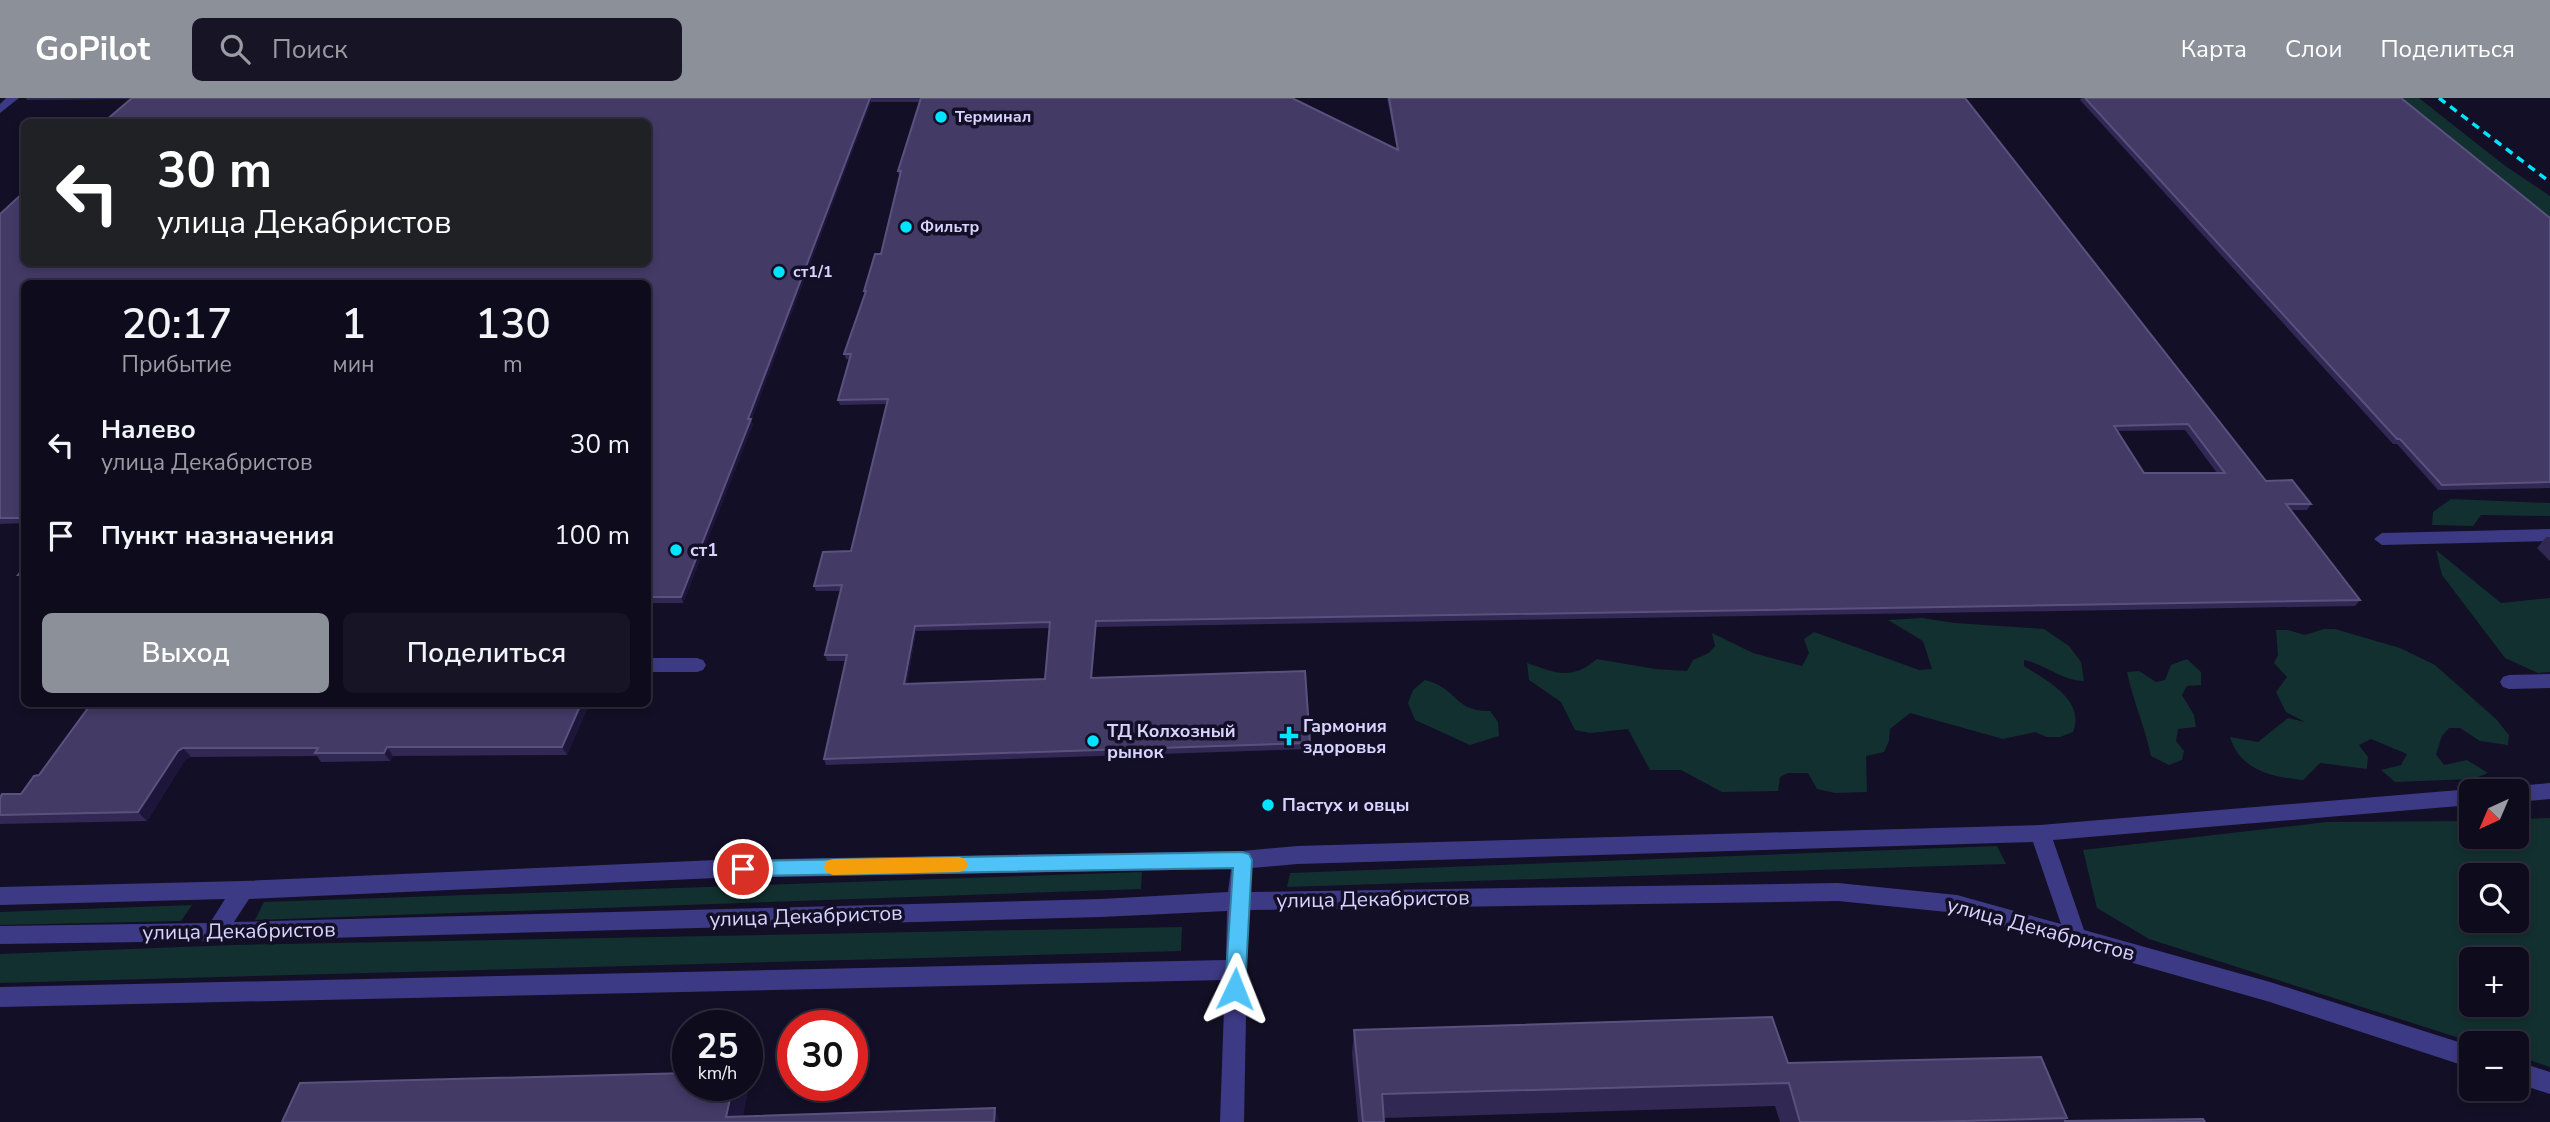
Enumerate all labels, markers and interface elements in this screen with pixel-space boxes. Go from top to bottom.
search box [192,18,682,81]
text: GoPilot [35,27,150,72]
icon: search [216,30,254,68]
text: Поиск [272,32,348,67]
text: Карта [2181,33,2247,65]
text: Слои [2285,33,2342,65]
text: Поделиться [2380,33,2515,65]
place label: Терминал [955,106,1031,128]
marker: Терминал [933,109,949,125]
text: 30 m [157,137,272,204]
icon: left [42,147,133,238]
text: улица Декабристов [157,201,451,244]
place label: Фильтр [920,216,979,238]
marker: Фильтр [898,219,914,235]
place label: ст1/1 [793,261,833,283]
marker: ст1/1 [771,264,787,280]
text: 20:17 [121,296,232,353]
text: 1 [341,296,366,353]
text: 130 [475,296,551,353]
text: Прибытие [122,349,232,380]
text: мин [333,349,375,380]
text: m [503,349,523,380]
text: Налево [101,412,196,447]
icon: left [42,426,80,464]
text: 30 m [570,427,630,462]
text: улица Декабристов [101,447,313,478]
icon: arrive [42,517,80,555]
text: Пункт назначения [101,518,334,553]
text: 100 m [554,518,630,553]
place label: ст1 [690,538,718,562]
marker: ст1 [668,542,684,558]
button: Выход [42,613,329,693]
button: Поделиться [343,613,630,693]
place label: Гармония здоровья [1303,714,1387,759]
place label: ТД Колхозный рынок [1107,719,1236,764]
marker: Гармония здоровья [1281,728,1297,744]
marker: ТД Колхозный рынок [1085,733,1101,749]
north arrow [2459,779,2529,849]
map controls [2459,779,2529,1101]
place label: Пастух и овцы [1282,793,1410,817]
marker: Пастух и овцы [1260,797,1276,813]
pin [713,839,773,899]
icon: arrive [724,850,762,888]
button: search [2459,863,2529,933]
street label: улица Декабристов [1276,883,1470,915]
street label: улица Декабристов [1944,890,2138,968]
street label: улица Декабристов [709,899,903,933]
street label: улица Декабристов [142,915,336,947]
button: + [2459,947,2529,1017]
position arrow [1198,952,1272,1026]
speed limit sign: 30 [777,1010,868,1101]
text: 25 [696,1023,739,1070]
button: − [2459,1031,2529,1101]
text: km/h [698,1061,737,1085]

